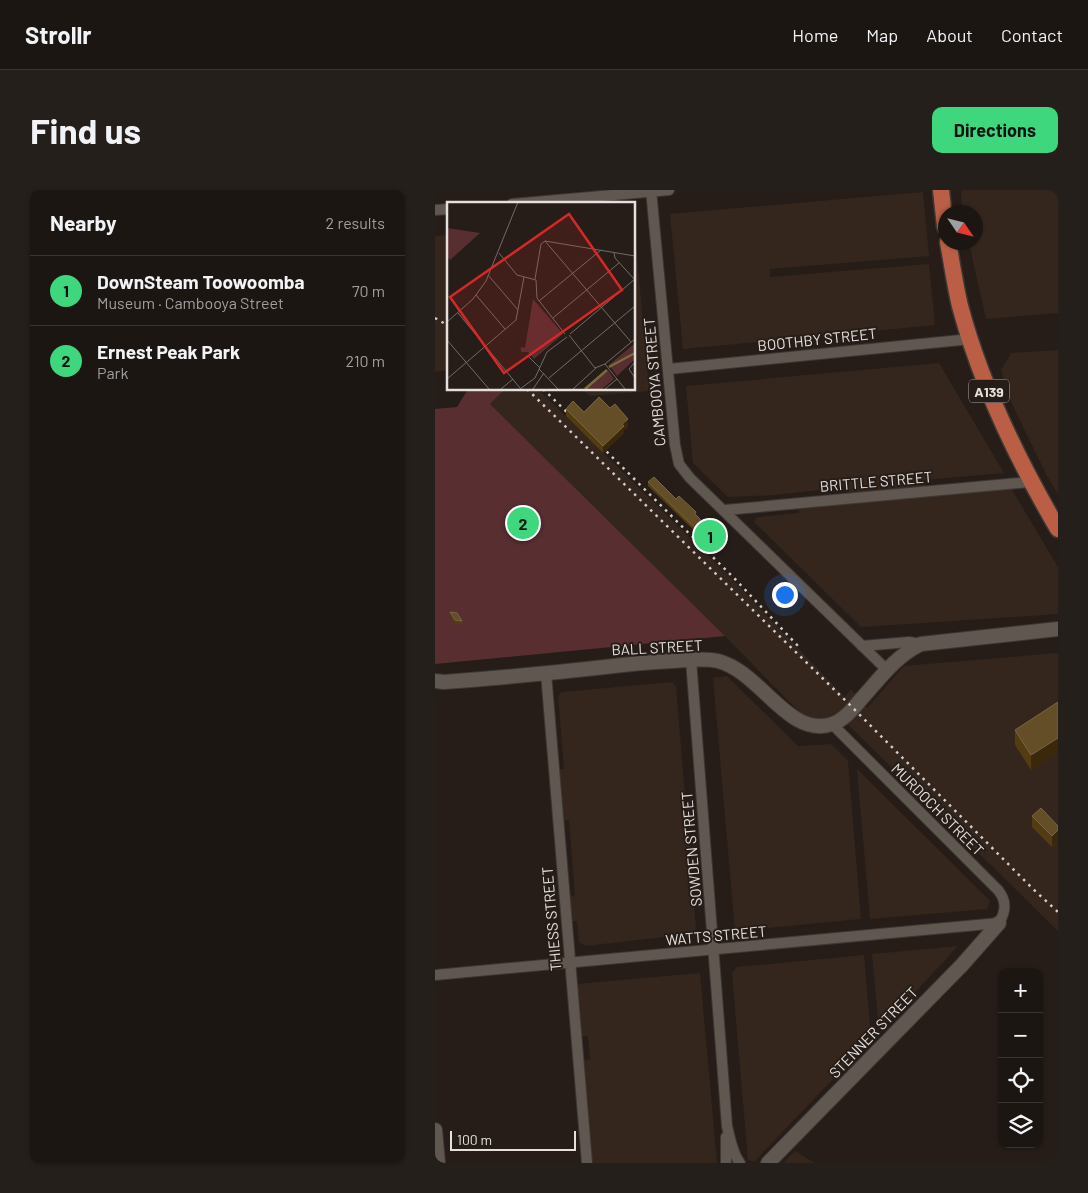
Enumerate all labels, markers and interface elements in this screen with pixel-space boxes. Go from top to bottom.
text: Strollr [25,20,92,49]
text: Home [792,24,838,46]
text: Map [866,24,898,46]
text: About [926,24,973,46]
text: Contact [1001,24,1063,46]
button: Directions [932,107,1058,153]
text: Find us [30,109,141,151]
inset map [447,202,635,390]
north arrow [938,205,983,250]
text: Nearby [50,210,116,235]
text: 2 results [326,213,385,232]
text: DownSteam Toowoomba [97,270,305,293]
text: 1 [63,281,69,300]
text: 70 m [352,281,385,300]
text: Museum · Cambooya Street [97,293,284,312]
street label: CAMBOOYA STREET [639,317,669,447]
street label: BOOTHBY STREET [757,324,877,354]
text: Ernest Peak Park [97,340,240,363]
text: 2 [62,351,70,370]
text: 210 m [346,351,385,370]
text: Park [97,363,128,382]
road number: A139 [969,380,1009,402]
street label: BRITTLE STREET [819,467,933,495]
pin: 2 [507,504,539,542]
pin: 1 [694,517,726,555]
your location [772,582,798,608]
street label: BALL STREET [611,636,703,658]
street label: MURDOCH STREET [888,759,988,859]
street label: SOWDEN STREET [677,791,705,907]
street label: THIESS STREET [537,866,565,972]
street label: WATTS STREET [665,922,767,948]
map controls [998,968,1043,1148]
button: + [998,968,1043,1013]
street label: STENNER STREET [825,983,921,1081]
button: − [998,1013,1043,1058]
button: locate [998,1058,1043,1103]
button: layers [998,1103,1043,1148]
scale bar [450,1128,576,1151]
text: 100 m [457,1131,492,1148]

